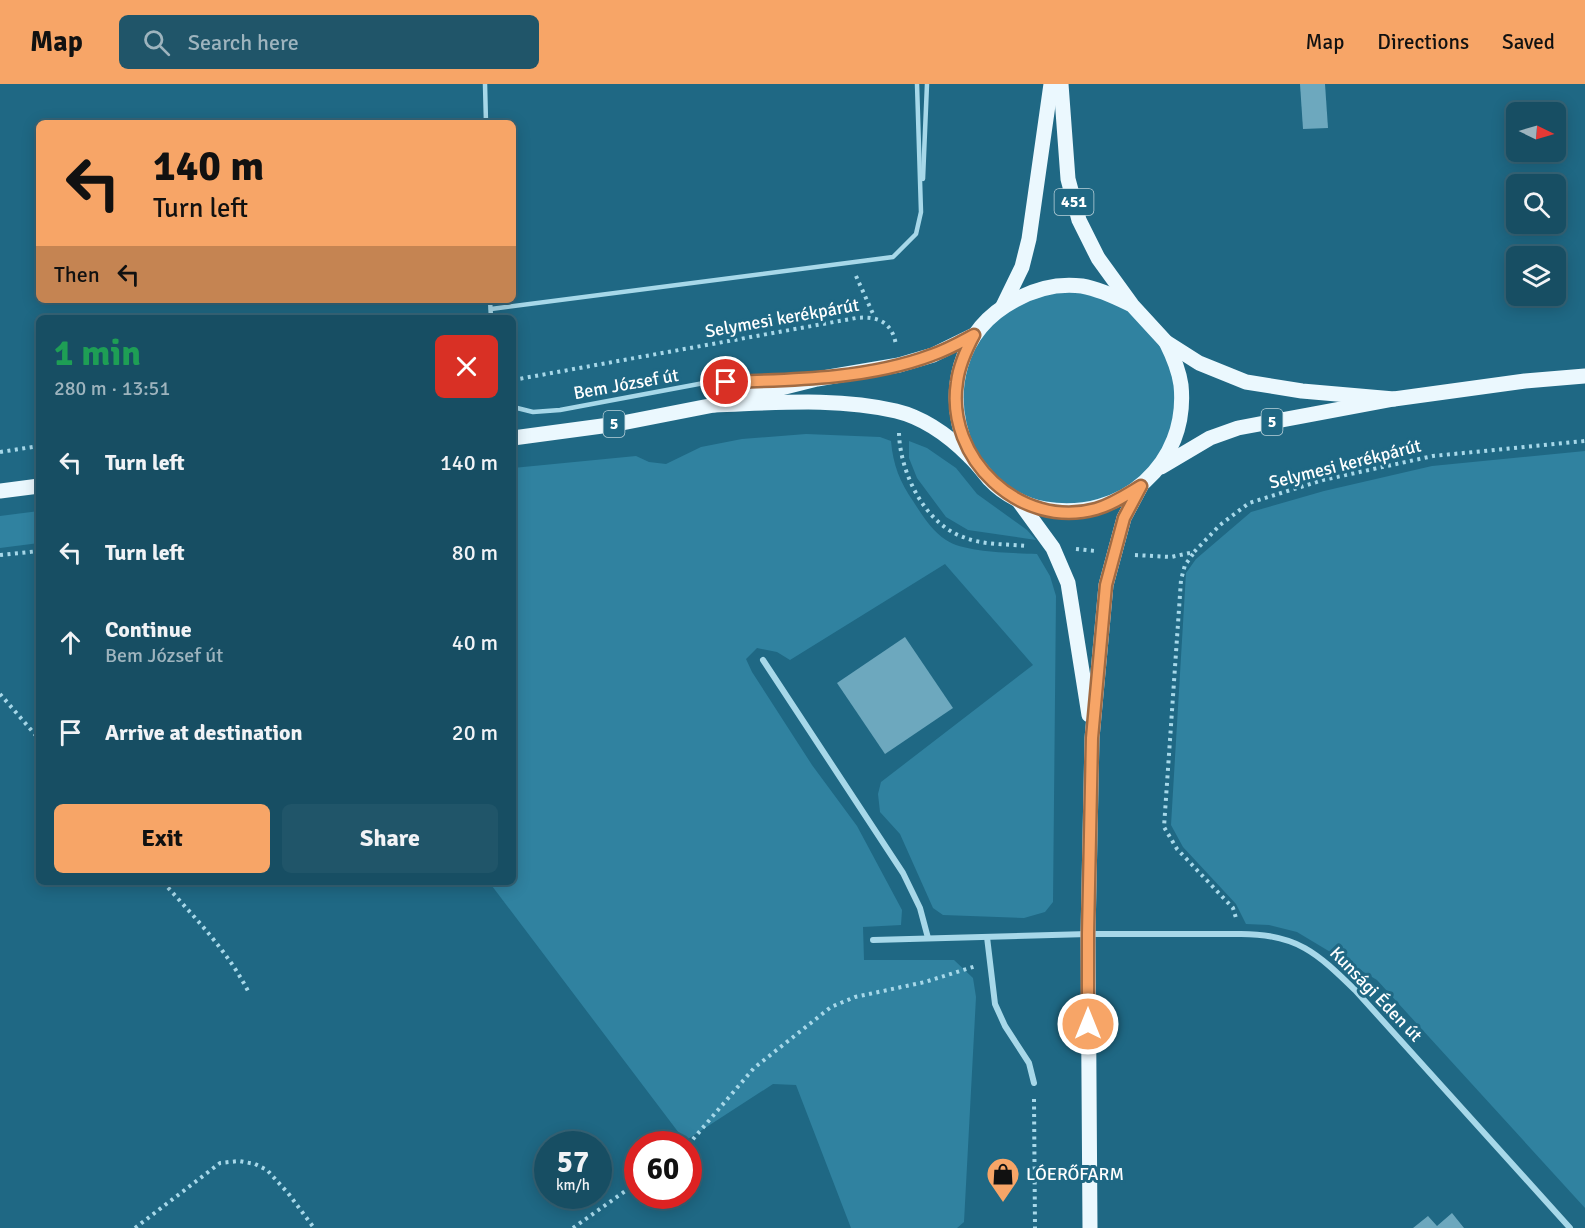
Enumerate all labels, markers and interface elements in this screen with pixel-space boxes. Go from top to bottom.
search box [119,15,539,69]
text: Map [30,25,83,59]
icon: search [140,26,173,59]
text: Search here [188,29,299,56]
text: Map [1306,29,1344,55]
text: Directions [1377,29,1469,55]
text: Saved [1502,29,1555,55]
north arrow [1506,102,1566,162]
map controls [1506,102,1566,306]
text: 140 m [153,141,264,192]
icon: left [54,144,132,222]
button: search [1506,174,1566,234]
road number: 451 [1054,189,1094,215]
text: Turn left [153,192,248,225]
button: layers [1506,246,1566,306]
icon: left [112,258,145,291]
text: Then [54,261,100,288]
street label: Selymesi kerékpárút [703,294,861,342]
text: 1 min [54,331,141,376]
button: close [435,335,498,398]
pin [700,356,751,407]
street label: Bem József út [572,364,680,404]
icon: arrive [709,365,742,398]
text: 280 m · 13:51 [54,376,170,401]
road number: 5 [1262,409,1282,435]
road number: 5 [604,411,624,437]
street label: Selymesi kerékpárút [1267,434,1423,494]
icon: left [54,446,87,479]
text: Turn left [105,449,185,476]
text: 140 m [440,449,498,476]
icon: left [54,536,87,569]
text: Turn left [105,539,185,566]
text: 80 m [452,539,498,566]
text: Continue [105,616,192,643]
icon: ahead [54,626,87,659]
text: 40 m [452,629,498,656]
text: Bem József út [105,643,223,668]
icon: arrive [54,716,87,749]
text: Arrive at destination [105,719,302,746]
text: 20 m [452,719,498,746]
button: Exit [54,804,270,873]
button: Share [282,804,498,873]
street label: Kunsági Éden út [1325,942,1427,1046]
position arrow [1056,992,1120,1056]
speed limit sign: 60 [624,1131,702,1209]
text: 57 [557,1144,589,1181]
shop icon: LÓERŐFARM [985,1156,1021,1203]
place label: LÓERŐFARM [1026,1163,1124,1185]
text: km/h [556,1176,590,1194]

